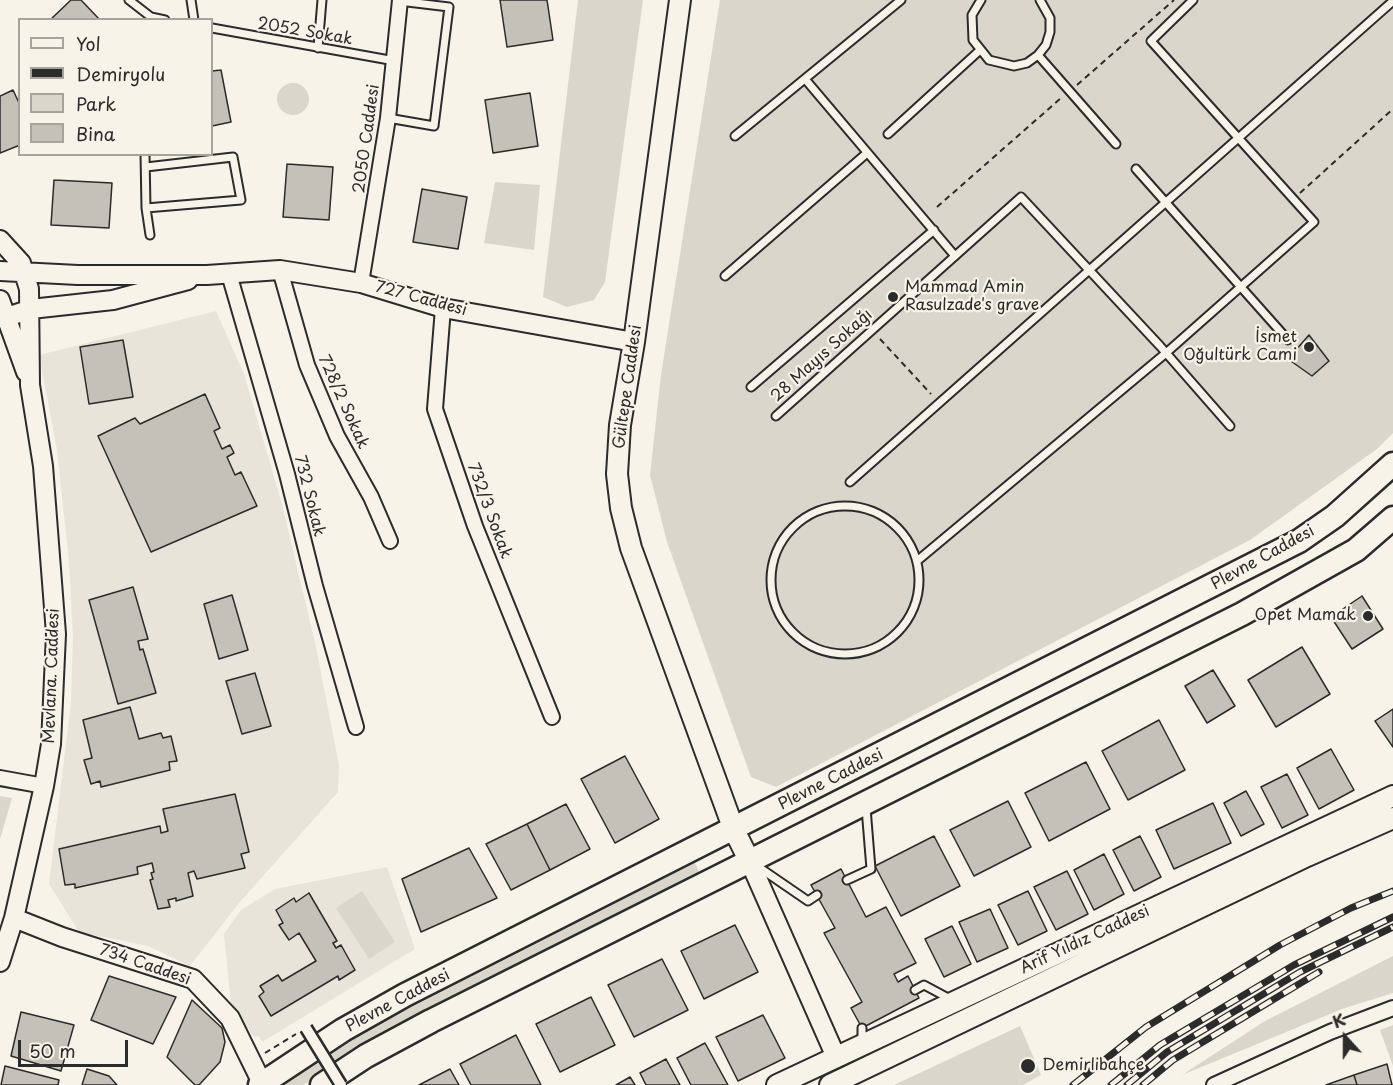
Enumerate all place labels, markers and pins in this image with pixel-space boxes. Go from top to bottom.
place label: Mammad Amin Rasulzade's grave [905,278,1039,316]
marker: Mammad Amin Rasulzade's grave [886,290,900,304]
place label: İsmet Oğultürk Cami [1183,328,1297,366]
marker: İsmet Oğultürk Cami [1302,340,1316,354]
place label: Opet Mamak [1255,606,1356,626]
marker: Opet Mamak [1361,609,1375,623]
place label: Demirlibahçe [1042,1056,1144,1076]
marker: Demirlibahçe [1019,1057,1037,1075]

